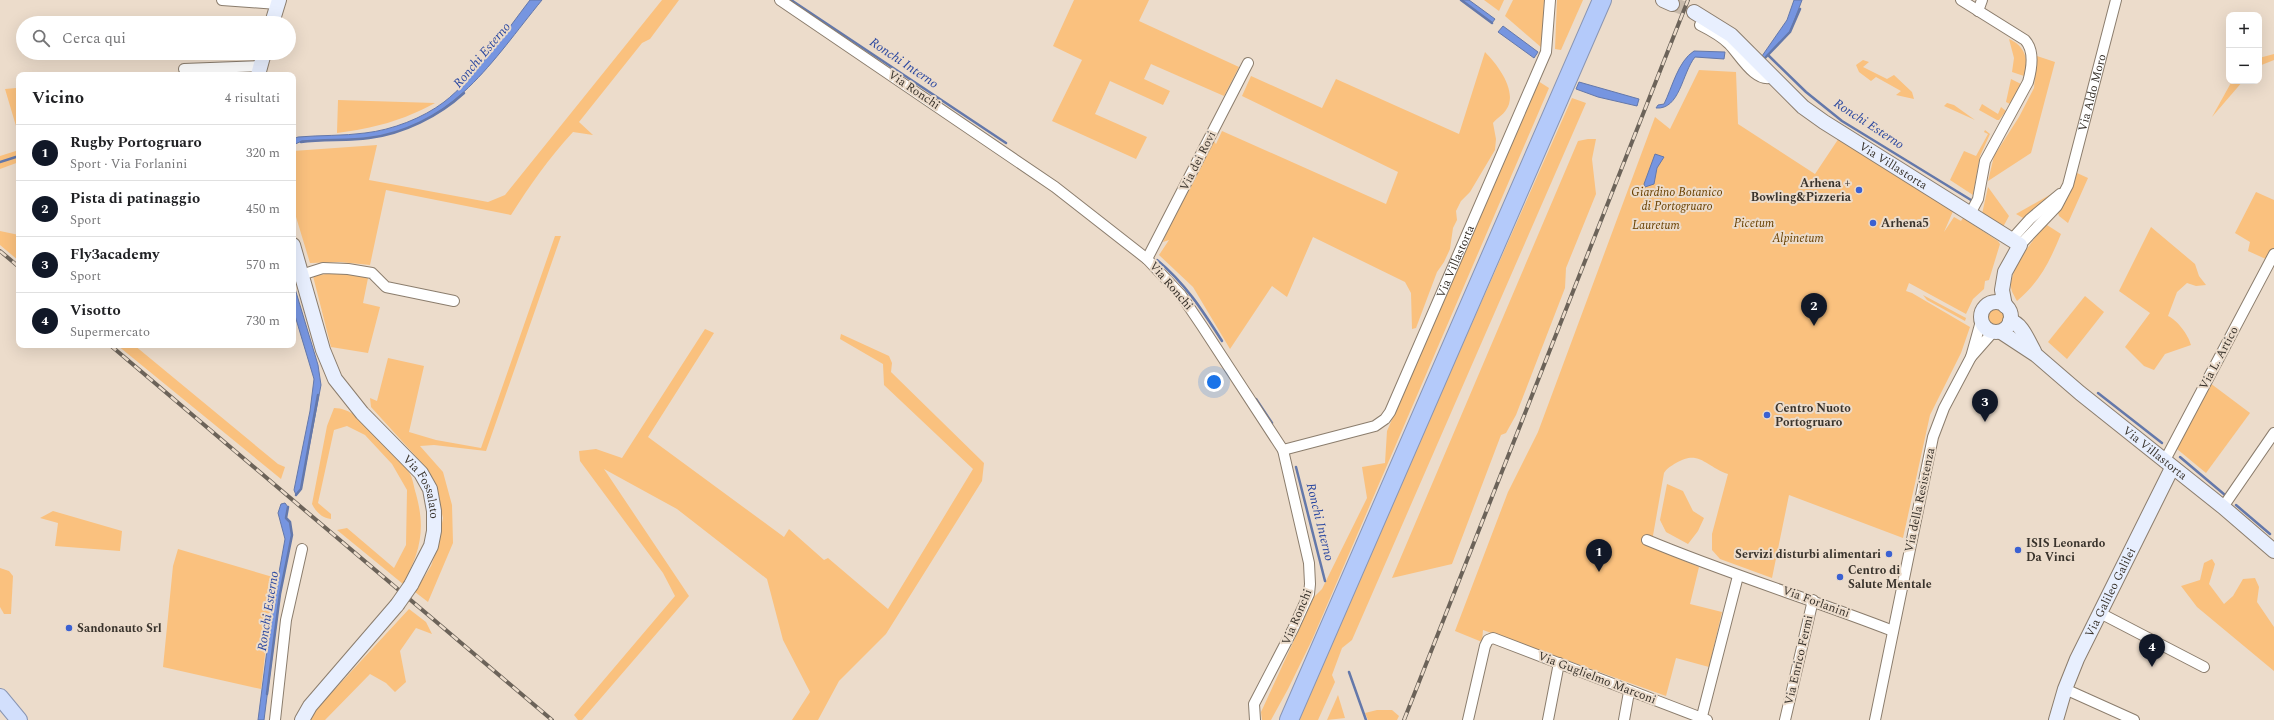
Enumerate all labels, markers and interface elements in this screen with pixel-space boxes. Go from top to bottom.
map controls [2226,12,2262,84]
button: + [2226,12,2262,48]
search box [16,16,296,60]
water label: Ronchi Esterno [448,18,516,92]
icon: search [30,27,52,49]
text: Cerca qui [62,27,126,50]
water label: Ronchi Interno [865,32,943,94]
button: − [2226,48,2262,84]
street label: Via Aldo Moro [2073,52,2111,133]
street label: Via Ronchi [884,66,944,115]
text: Vicino [32,85,84,111]
text: 4 risultati [225,88,280,108]
water label: Ronchi Esterno [1830,94,1908,154]
street label: Via dei Rovi [1175,128,1221,194]
text: Rugby Portogruaro [70,131,202,154]
street label: Via Villastorta [1855,137,1931,194]
text: 1 [41,143,49,163]
text: 320 m [246,143,280,163]
text: Sport · Via Forlanini [70,154,187,174]
place label: Arhena + Bowling&Pizzeria [1751,174,1852,207]
park label: Giardino Botanico di Portogruaro [1631,183,1723,216]
marker: Arhena + Bowling&Pizzeria [1854,185,1864,195]
text: Pista di patinaggio [70,187,200,210]
text: 2 [41,199,49,219]
text: 450 m [246,199,280,219]
text: Sport [70,210,101,230]
park label: Picetum [1734,214,1775,233]
place label: Arhena5 [1881,214,1929,233]
park label: Lauretum [1632,216,1681,235]
marker: Arhena5 [1868,218,1878,228]
street label: Via Villastorta [1431,222,1479,301]
park label: Alpinetum [1771,229,1825,248]
text: Fly3academy [70,243,159,266]
text: 3 [41,255,49,275]
text: 570 m [246,255,280,275]
street label: Via Ronchi [1144,257,1198,315]
text: Sport [70,266,101,286]
pin: 2 [1801,293,1827,326]
text: Visotto [70,299,121,322]
text: 4 [41,311,49,331]
text: 730 m [246,311,280,331]
text: Supermercato [70,322,150,342]
street label: Via L. Artico [2194,323,2244,393]
your location [1204,372,1224,392]
pin: 3 [1972,389,1998,422]
place label: Centro Nuoto Portogruaro [1775,399,1851,432]
marker: Centro Nuoto Portogruaro [1762,410,1772,420]
street label: Via Villastorta [2119,421,2192,485]
street label: Via della Resistenza [1900,446,1940,554]
street label: Via Fossalato [398,450,444,519]
water label: Ronchi Interno [1301,481,1339,563]
place label: ISIS Leonardo Da Vinci [2026,534,2106,567]
pin: 1 [1586,539,1612,572]
street label: Via Galileo Galilei [2080,544,2141,641]
place label: Servizi disturbi alimentari [1735,545,1881,564]
marker: ISIS Leonardo Da Vinci [2013,545,2023,555]
marker: Servizi disturbi alimentari [1884,549,1894,559]
place label: Centro di Salute Mentale [1848,561,1932,594]
water label: Ronchi Esterno [252,570,284,652]
marker: Centro di Salute Mentale [1835,572,1845,582]
street label: Via Forlanini [1780,581,1853,623]
street label: Via Ronchi [1277,586,1317,648]
street label: Via Enrico Fermi [1779,613,1819,707]
place label: Sandonauto Srl [77,619,162,638]
marker: Sandonauto Srl [64,623,74,633]
pin: 4 [2139,634,2165,667]
street label: Via Guglielmo Marconi [1535,647,1659,709]

